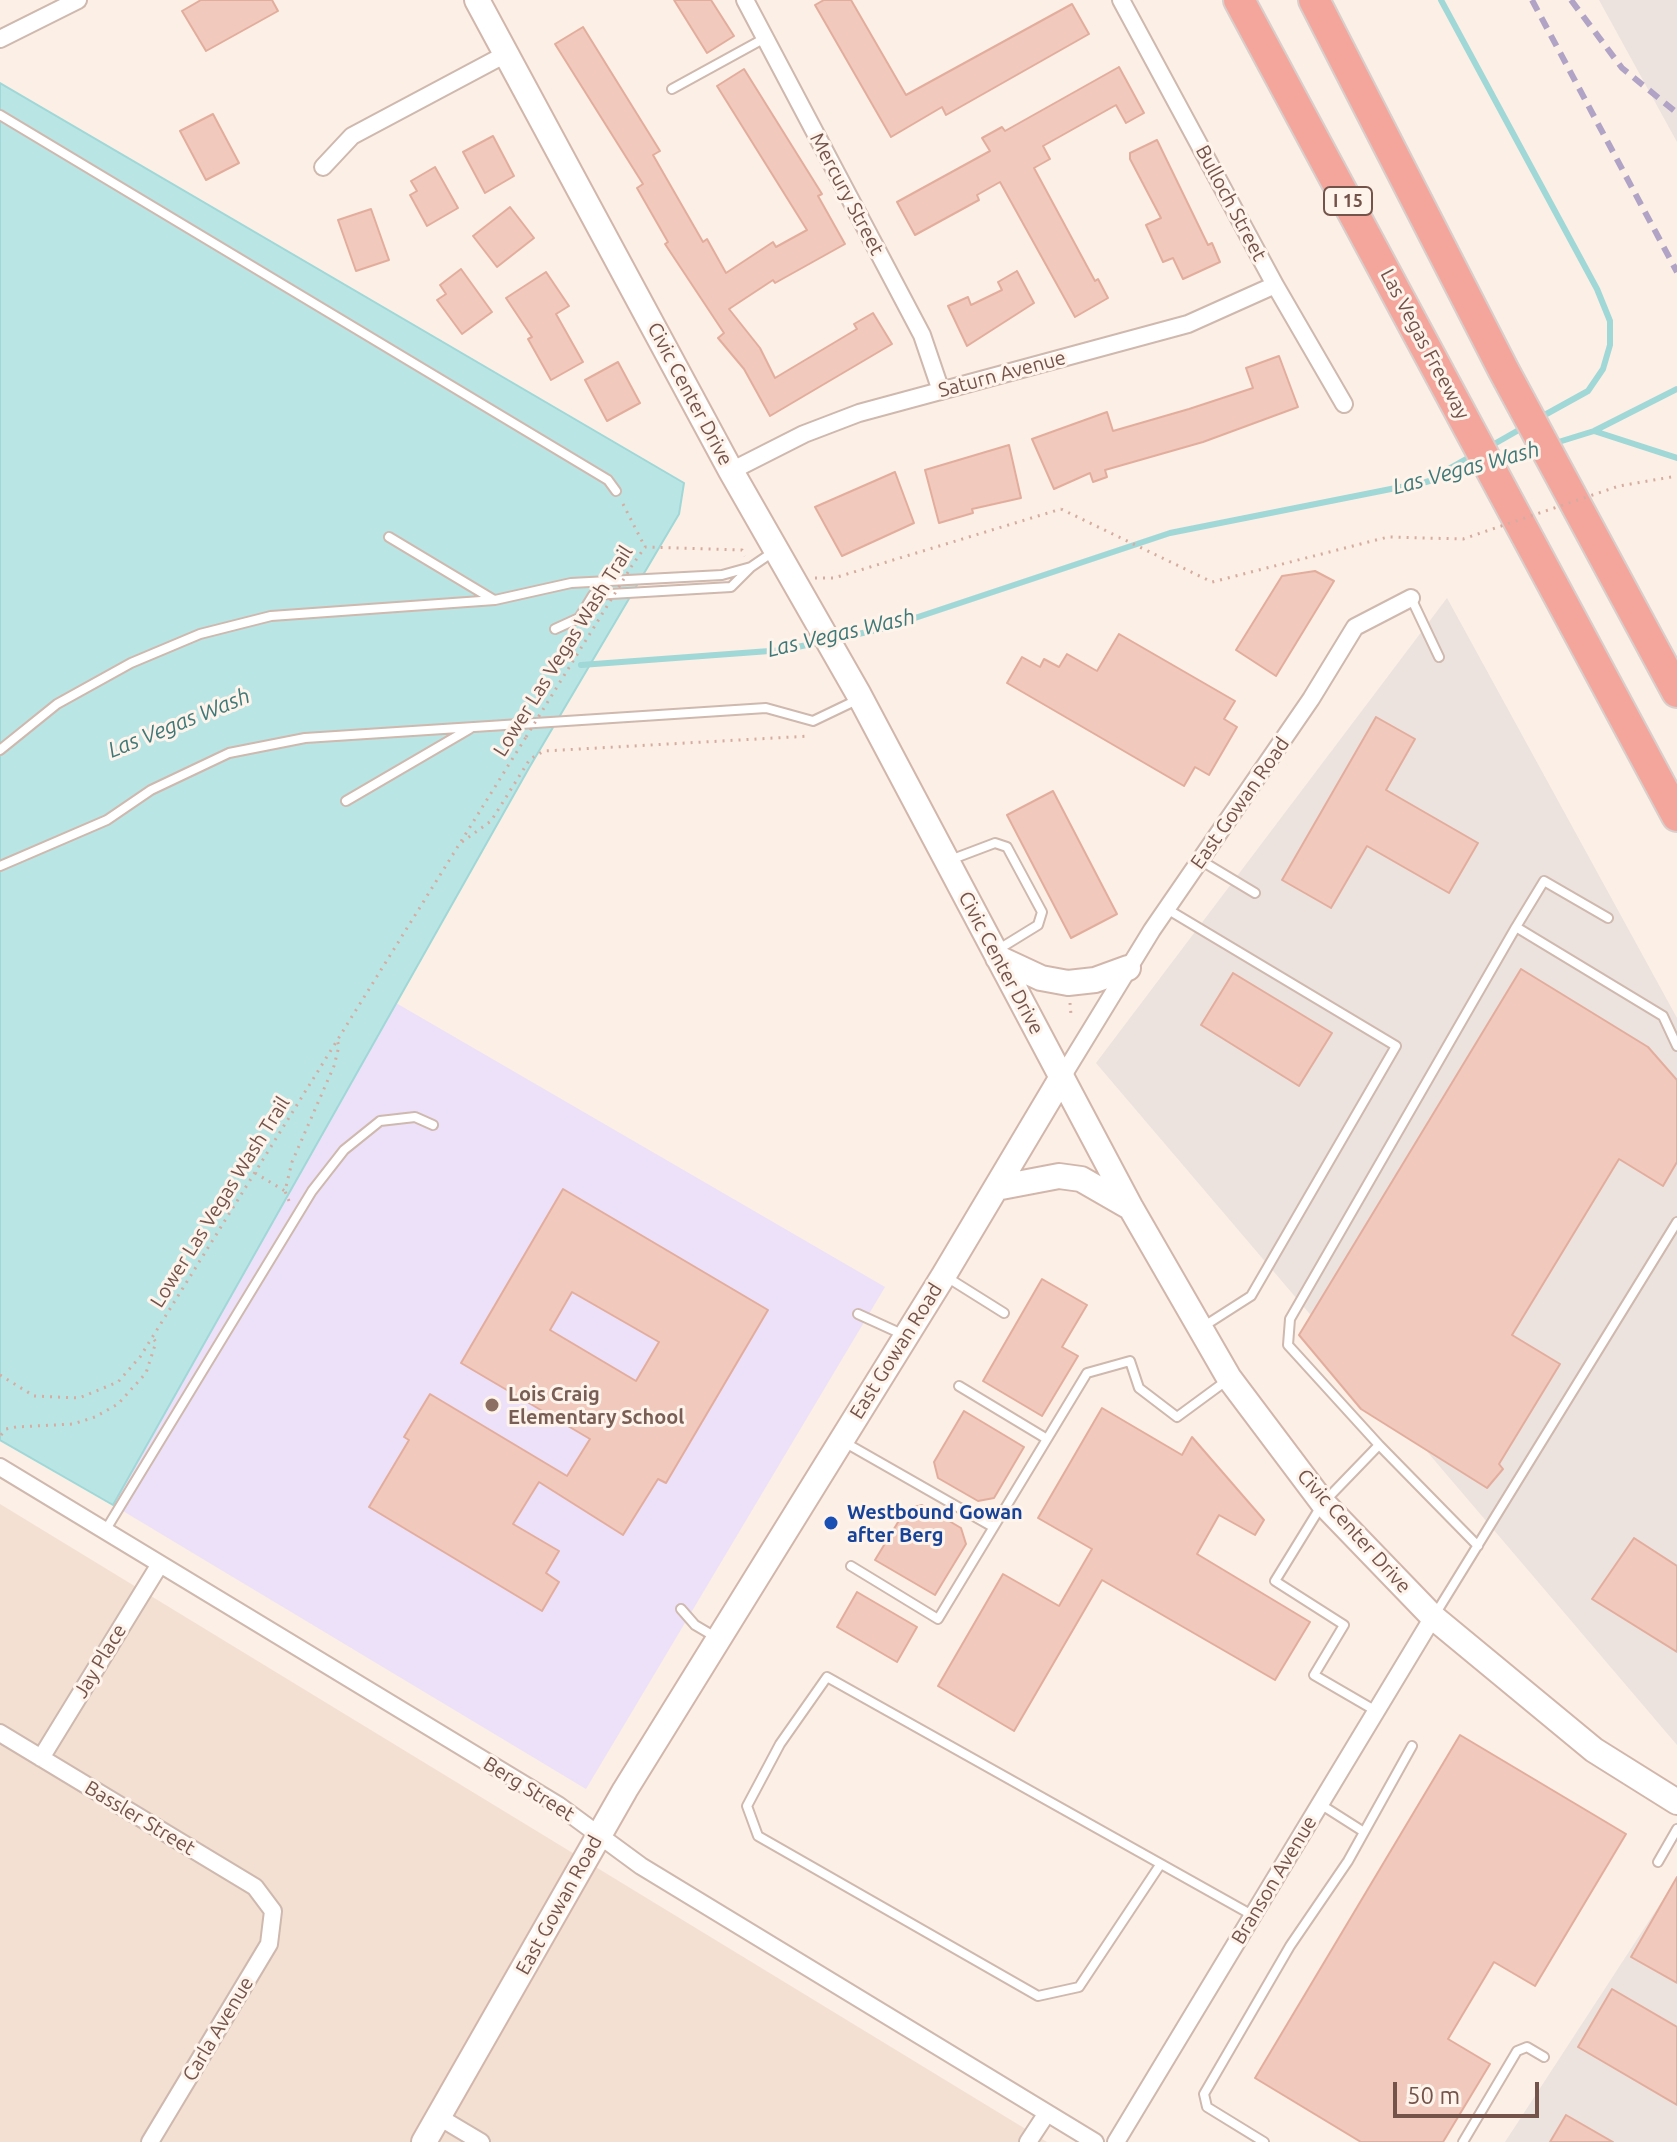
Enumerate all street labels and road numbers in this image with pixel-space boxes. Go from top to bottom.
street label: Mercury Street [805,129,889,259]
street label: Bulloch Street [1190,141,1272,265]
road number: I 15 [1324,187,1372,215]
street label: Las Vegas Freeway [1375,265,1475,423]
street label: Civic Center Drive [642,318,738,470]
street label: Saturn Avenue [936,345,1068,403]
street label: Lower Las Vegas Wash Trail [488,541,638,761]
street label: East Gowan Road [1186,732,1294,874]
street label: Civic Center Drive [953,887,1049,1039]
street label: Lower Las Vegas Wash Trail [145,1092,295,1312]
street label: East Gowan Road [845,1279,947,1423]
street label: Civic Center Drive [1292,1464,1416,1598]
street label: Jay Place [69,1620,131,1702]
street label: Berg Street [479,1751,579,1827]
street label: Bassler Street [80,1776,200,1860]
street label: Branson Avenue [1226,1811,1322,1949]
street label: East Gowan Road [511,1831,607,1979]
street label: Carla Avenue [177,1972,259,2086]

